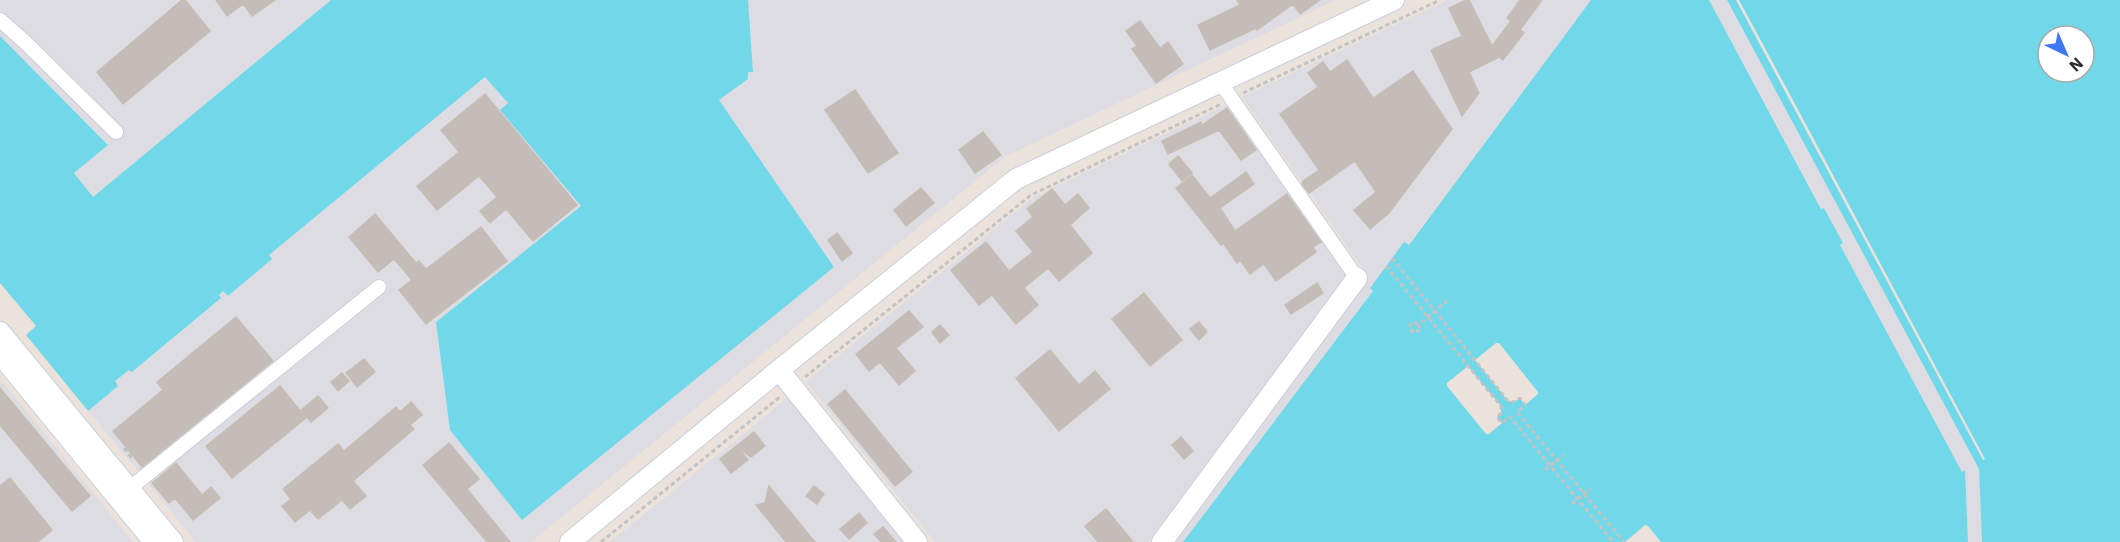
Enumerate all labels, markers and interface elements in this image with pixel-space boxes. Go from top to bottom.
north arrow [2036,24,2096,84]
text: N [2065,54,2088,76]

